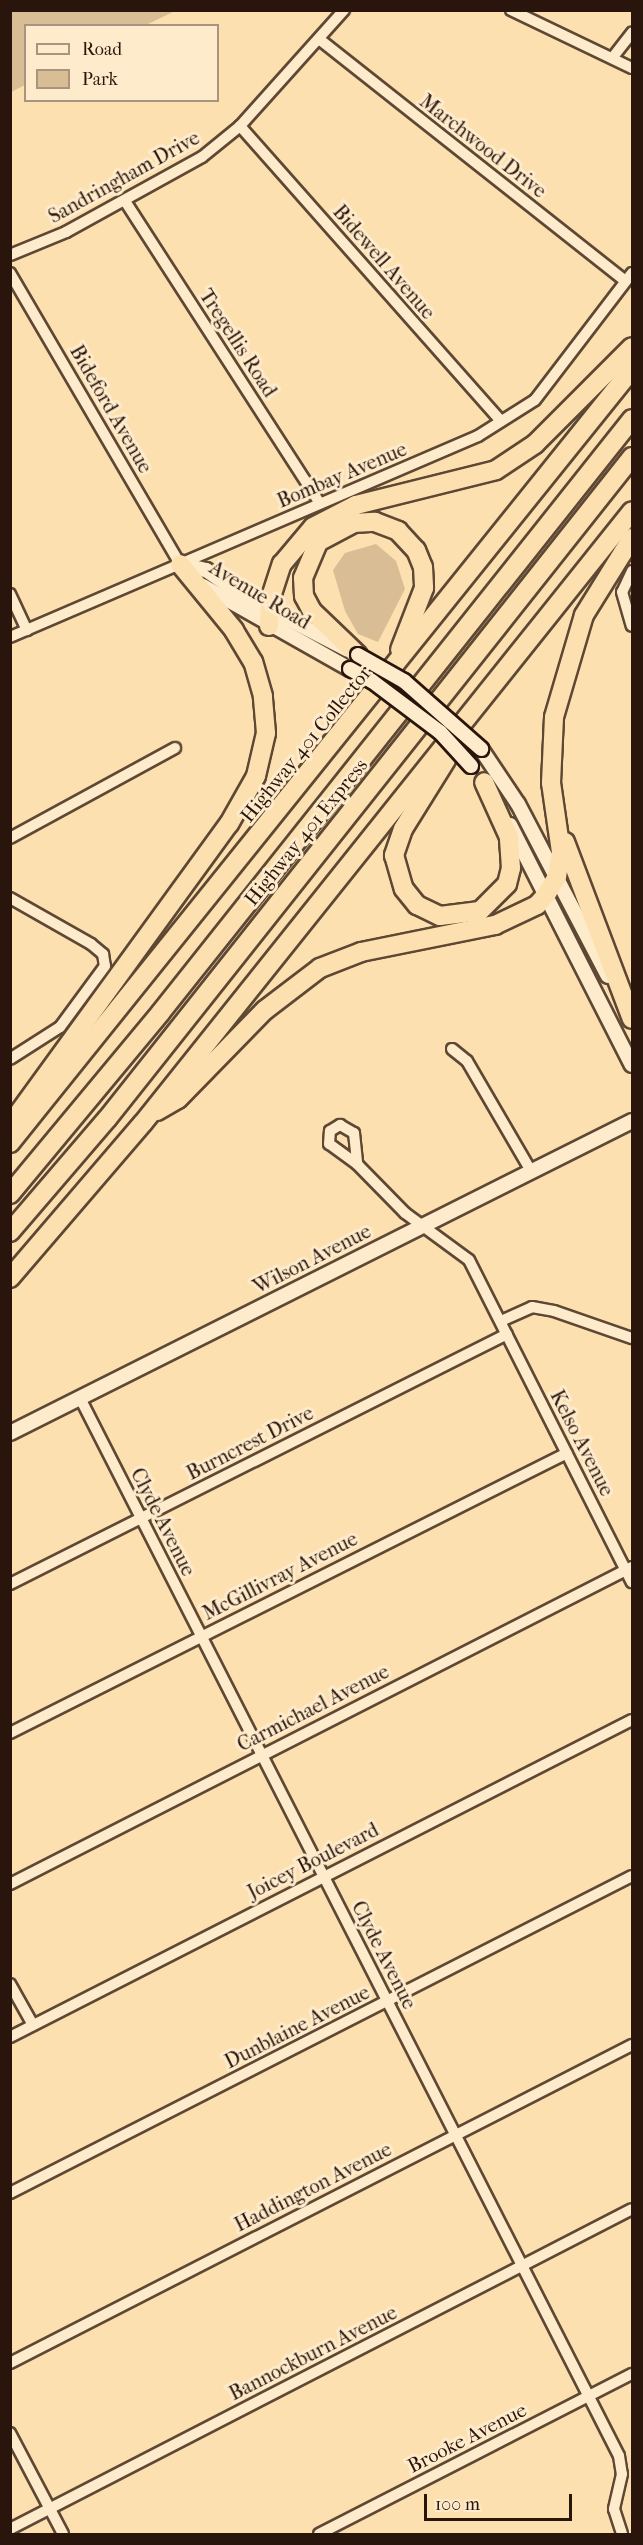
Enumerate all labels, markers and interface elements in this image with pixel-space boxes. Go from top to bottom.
legend [24,24,219,102]
text: Road [82,39,122,60]
text: Park [82,69,118,90]
street label: Marchwood Drive [415,89,551,203]
street label: Sandringham Drive [44,126,204,228]
street label: Bidewell Avenue [328,200,440,324]
street label: Tregellis Road [194,284,282,402]
street label: Bideford Avenue [65,341,157,477]
street label: Bombay Avenue [274,437,410,513]
street label: Avenue Road [205,556,315,634]
street label: Highway 401 Collector [235,661,377,827]
street label: Highway 401 Express [239,754,373,910]
street label: Wilson Avenue [249,1219,375,1299]
street label: Kelso Avenue [545,1386,619,1500]
street label: Burncrest Drive [183,1401,317,1485]
street label: Clyde Avenue [125,1464,201,1580]
street label: McGillivray Avenue [199,1527,361,1625]
street label: Carmichael Avenue [233,1659,393,1757]
street label: Joicey Boulevard [243,1818,383,1904]
street label: Clyde Avenue [346,1897,422,2013]
street label: Dunblaine Avenue [221,1980,373,2074]
street label: Haddington Avenue [231,2137,395,2237]
street label: Bannockburn Avenue [225,2300,401,2406]
street label: Brooke Avenue [404,2398,530,2478]
scale bar [427,2482,576,2520]
text: 100 m [435,2494,480,2515]

